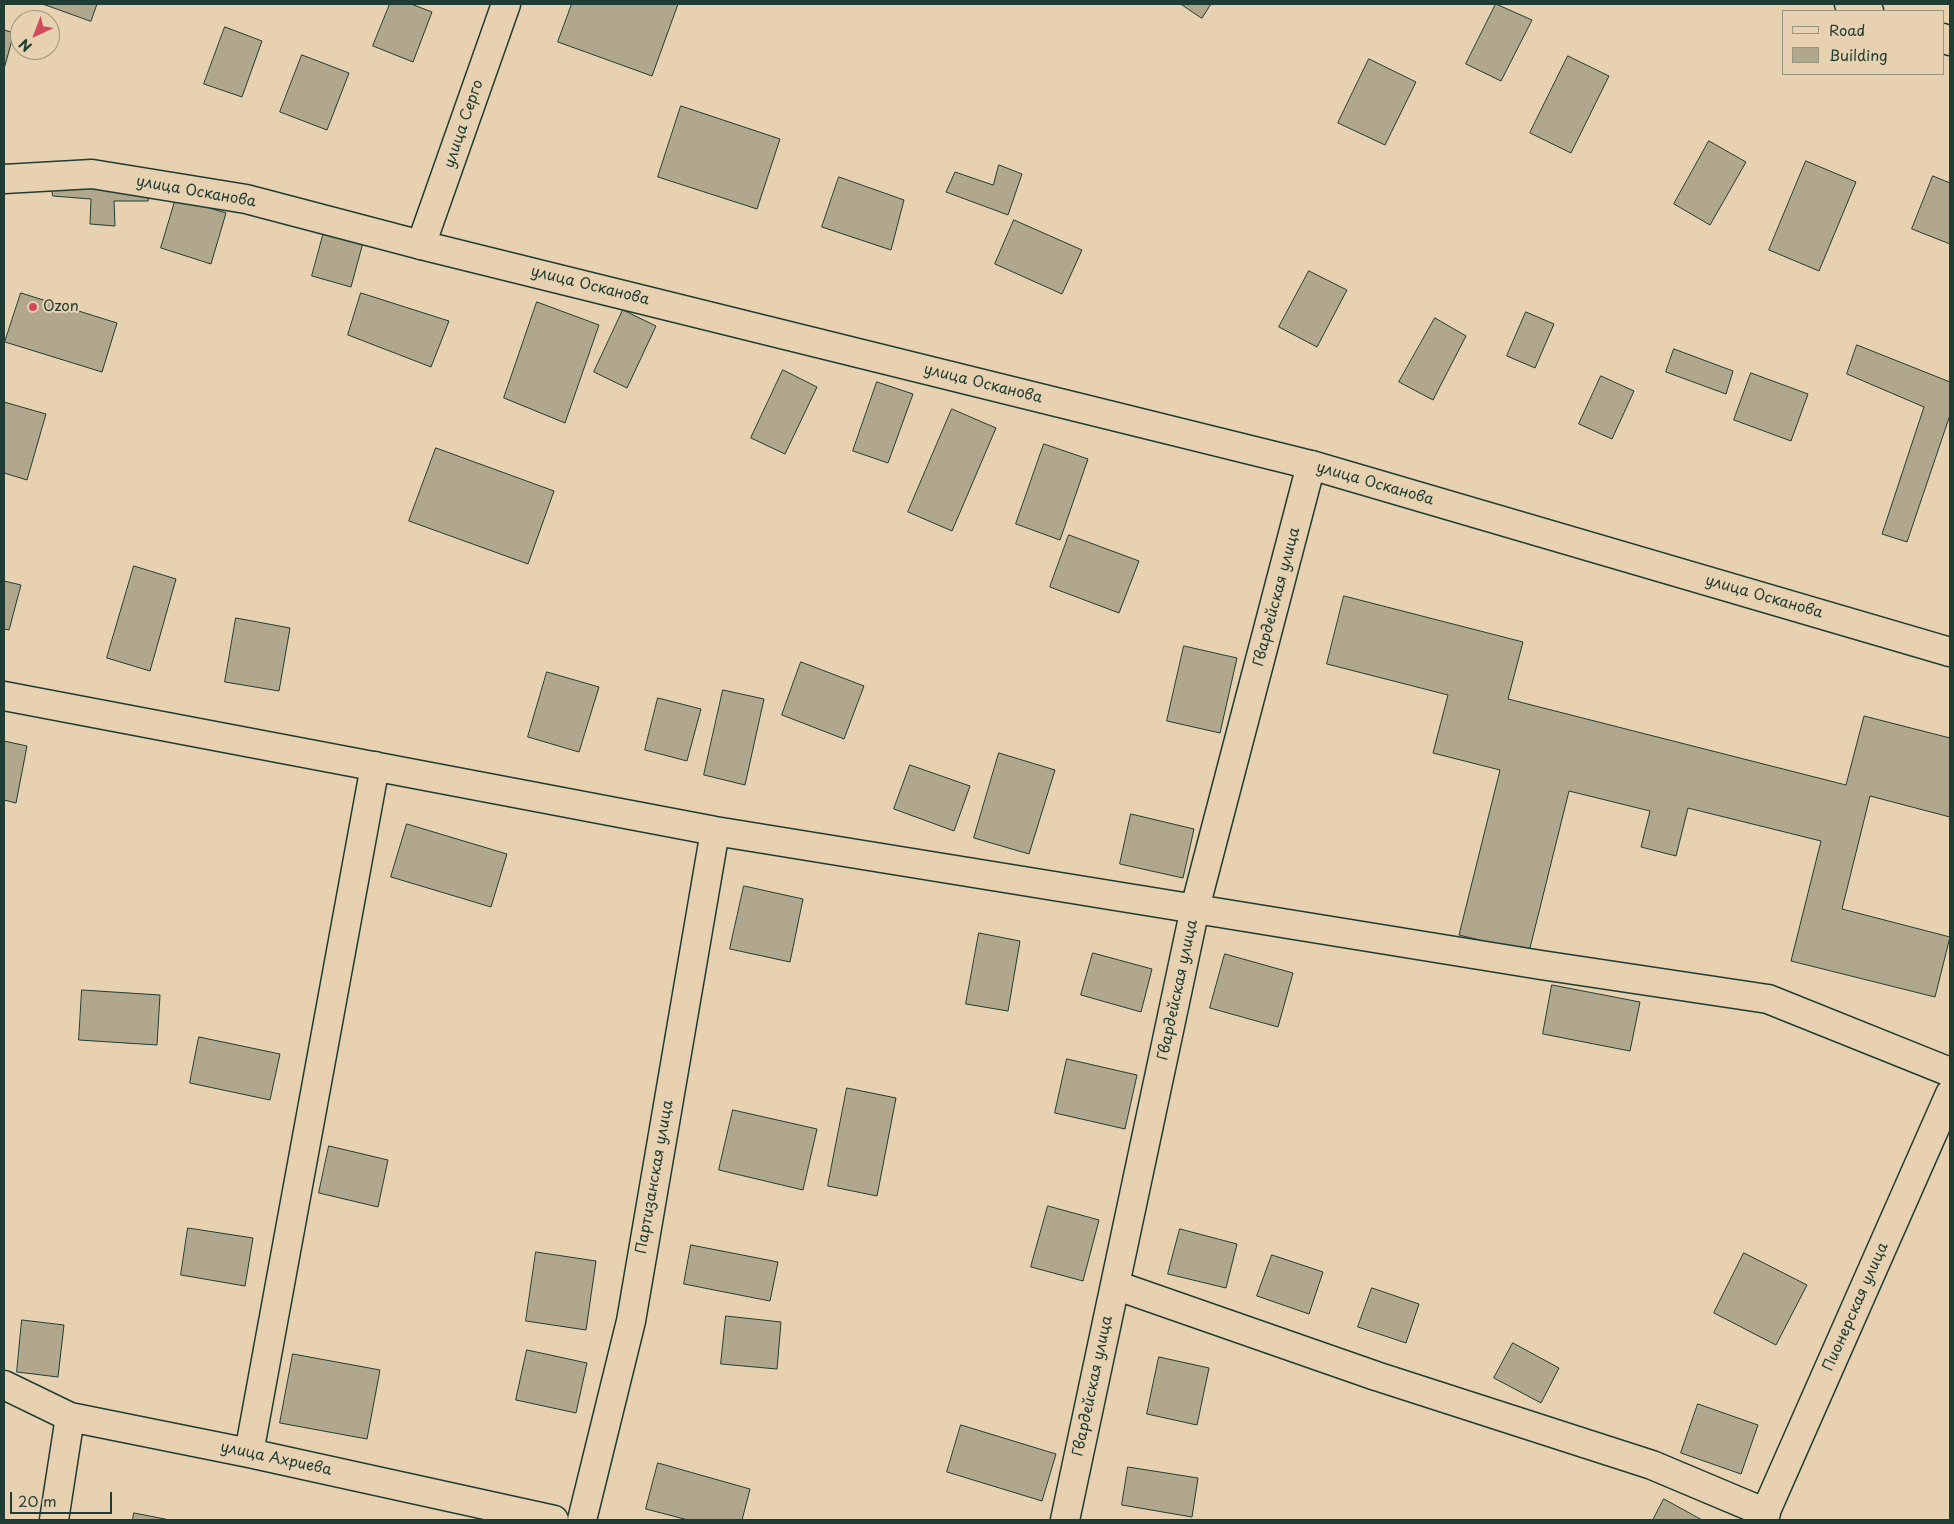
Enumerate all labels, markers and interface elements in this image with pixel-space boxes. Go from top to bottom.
north arrow [10,10,60,60]
legend [1782,10,1944,75]
text: Road [1829,18,1865,41]
text: N [14,34,36,57]
text: Building [1829,43,1888,66]
street label: улица Серго [440,77,488,171]
street label: улица Осканова [135,173,257,211]
street label: улица Осканова [529,263,651,309]
place label: Ozon [43,298,79,316]
marker: Ozon [27,301,39,313]
street label: улица Осканова [922,361,1044,407]
street label: улица Осканова [1314,459,1436,509]
street label: Гвардейская улица [1250,525,1304,669]
street label: улица Осканова [1703,572,1825,622]
street label: Гвардейская улица [1154,918,1202,1062]
street label: Партизанская улица [633,1099,677,1255]
street label: Пионерская улица [1820,1240,1892,1374]
street label: Гвардейская улица [1069,1314,1117,1458]
street label: улица Ахриева [219,1438,333,1480]
scale bar [12,1482,115,1514]
text: 20 m [18,1489,57,1512]

